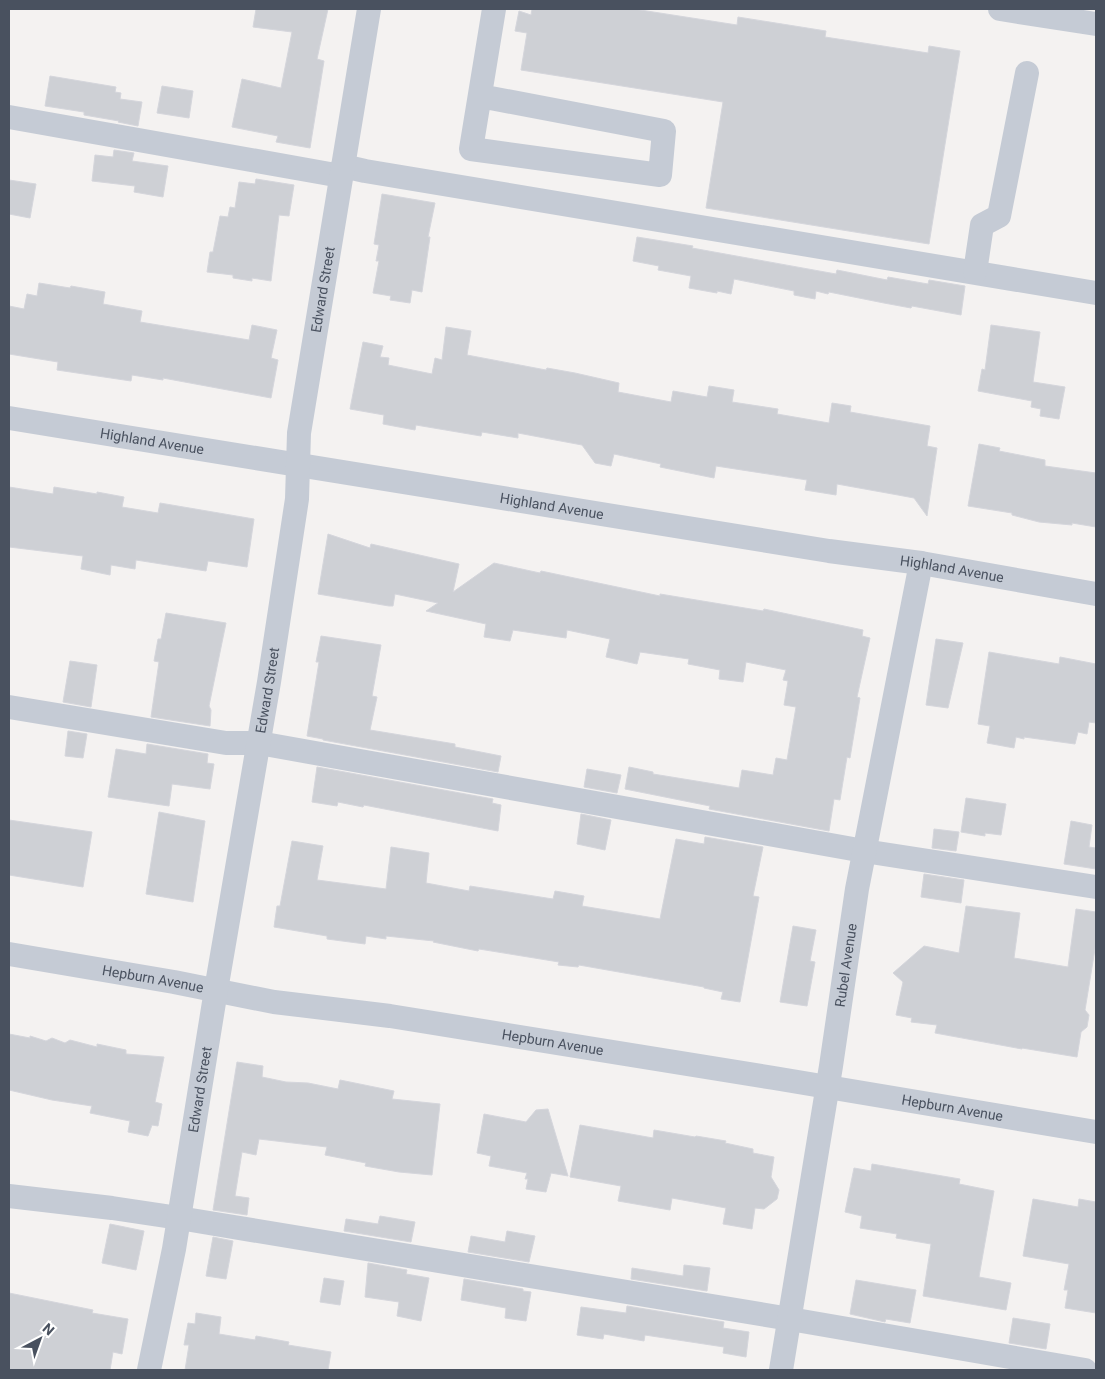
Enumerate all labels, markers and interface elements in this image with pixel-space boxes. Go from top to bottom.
street label: Edward Street [308,245,338,334]
street label: Highland Avenue [99,425,205,458]
street label: Highland Avenue [499,490,605,522]
street label: Highland Avenue [899,552,1005,586]
street label: Edward Street [252,646,282,735]
street label: Rubel Avenue [832,922,860,1008]
street label: Hepburn Avenue [101,962,205,996]
street label: Hepburn Avenue [501,1026,605,1058]
street label: Edward Street [185,1045,215,1134]
street label: Hepburn Avenue [900,1092,1004,1124]
north arrow [15,1314,65,1364]
text: N [40,1320,58,1338]

